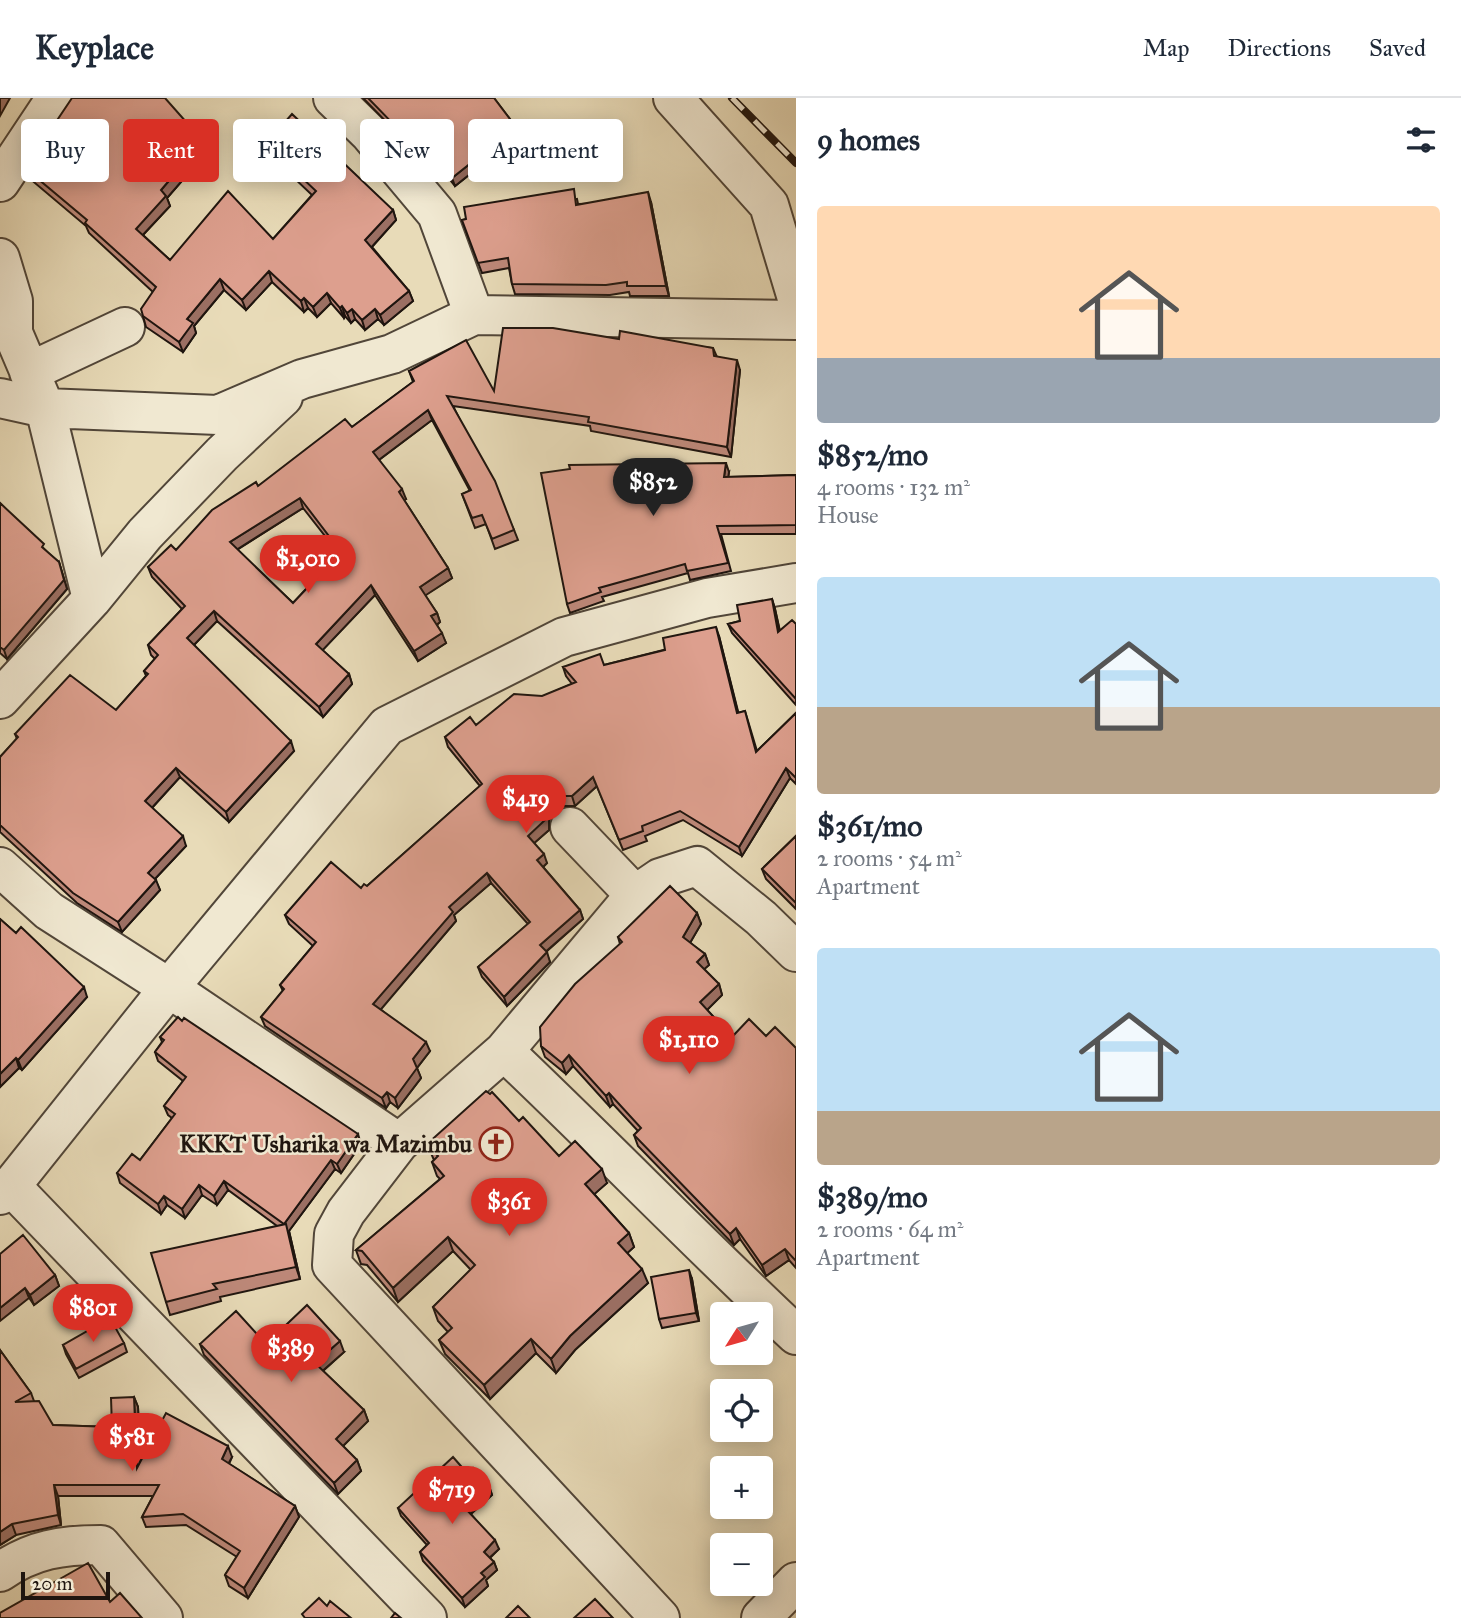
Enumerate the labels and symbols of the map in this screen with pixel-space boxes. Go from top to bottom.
pin: $852 [612,458,694,518]
pin: $1,010 [251,536,365,595]
pin: $419 [485,776,567,835]
pin: $1,110 [632,1016,746,1076]
church icon: KKKT Usharika wa Mazimbu [477,1125,515,1163]
place label: KKKT Usharika wa Mazimbu [179,1129,472,1159]
pin: $361 [468,1178,550,1238]
pin: $801 [52,1284,134,1344]
north arrow [710,1302,774,1365]
pin: $389 [250,1324,332,1384]
pin: $581 [91,1414,173,1473]
pin: $719 [411,1466,493,1526]
scale bar [21,1569,110,1601]

